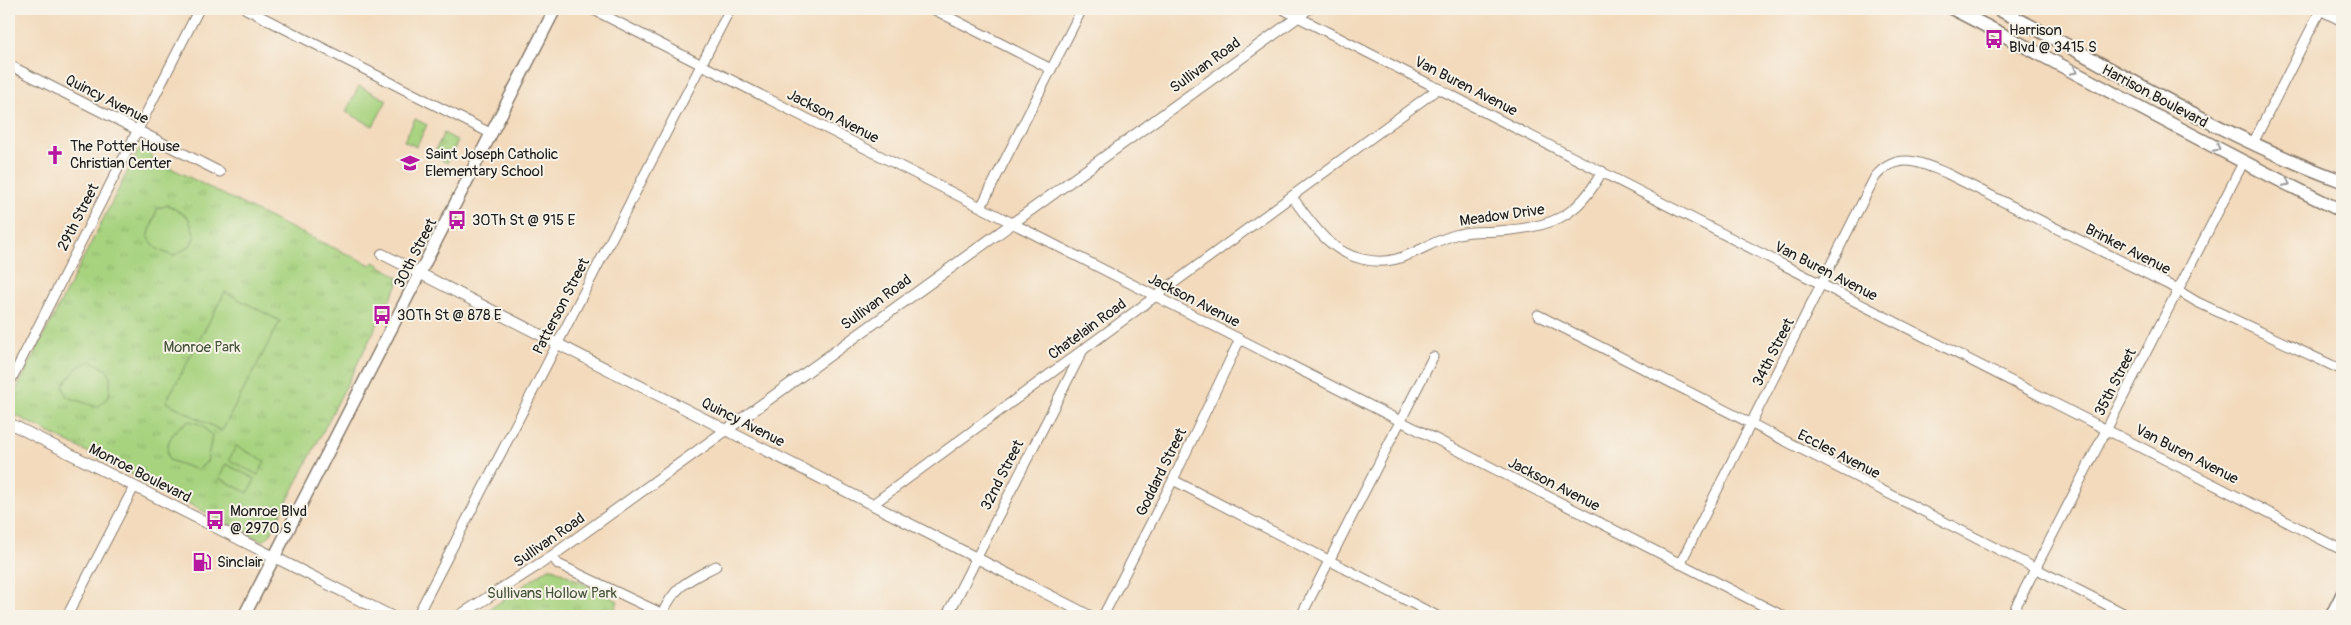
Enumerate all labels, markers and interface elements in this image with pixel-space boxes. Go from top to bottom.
place label: Harrison Blvd @ 3415 S [2009,21,2097,57]
bus stop icon: Harrison Blvd @ 3415 S [1983,28,2005,50]
street label: Sullivan Road [1166,33,1244,97]
street label: Van Buren Avenue [1411,52,1521,121]
street label: Harrison Boulevard [2098,60,2211,132]
one-way arrow [2069,65,2078,75]
street label: Quincy Avenue [62,70,152,129]
street label: Jackson Avenue [784,85,882,148]
place label: The Potter House Christian Center [70,137,180,173]
one-way arrow [2212,142,2221,152]
church icon: The Potter House Christian Center [44,144,66,166]
place label: Saint Joseph Catholic Elementary School [425,145,559,181]
school or university icon: Saint Joseph Catholic Elementary School [399,152,421,174]
one-way arrow [2282,177,2291,187]
street label: 29th Street [53,179,104,254]
street label: Meadow Drive [1458,200,1546,231]
bus stop icon: 30Th St @ 915 E [446,209,468,231]
place label: 30Th St @ 915 E [472,211,575,230]
street label: 30th Street [390,214,442,291]
street label: Brinker Avenue [2082,220,2174,279]
street label: Van Buren Avenue [1771,237,1881,306]
street label: Patterson Street [529,254,594,358]
street label: Jackson Avenue [1145,269,1243,332]
street label: Sullivan Road [837,270,915,334]
street label: Chatelain Road [1044,295,1130,364]
bus stop icon: 30Th St @ 878 E [371,304,393,326]
place label: 30Th St @ 878 E [397,306,502,325]
street label: 34th Street [1748,314,1799,390]
park label: Monroe Park [163,338,241,357]
street label: 35th Street [2090,344,2141,419]
street label: Quincy Avenue [698,393,788,452]
street label: Van Buren Avenue [2132,420,2242,489]
street label: Goddard Street [1132,424,1191,520]
street label: Eccles Avenue [1794,426,1884,484]
street label: 32nd Street [977,436,1029,514]
street label: Monroe Boulevard [85,440,194,507]
street label: Jackson Avenue [1505,453,1603,516]
place label: Monroe Blvd @ 2970 S [230,502,307,538]
bus stop icon: Monroe Blvd @ 2970 S [204,509,226,531]
street label: Sullivan Road [510,509,589,572]
fuel station icon: Sinclair [191,551,213,573]
place label: Sinclair [217,553,264,572]
park label: Sullivans Hollow Park [487,584,618,603]

